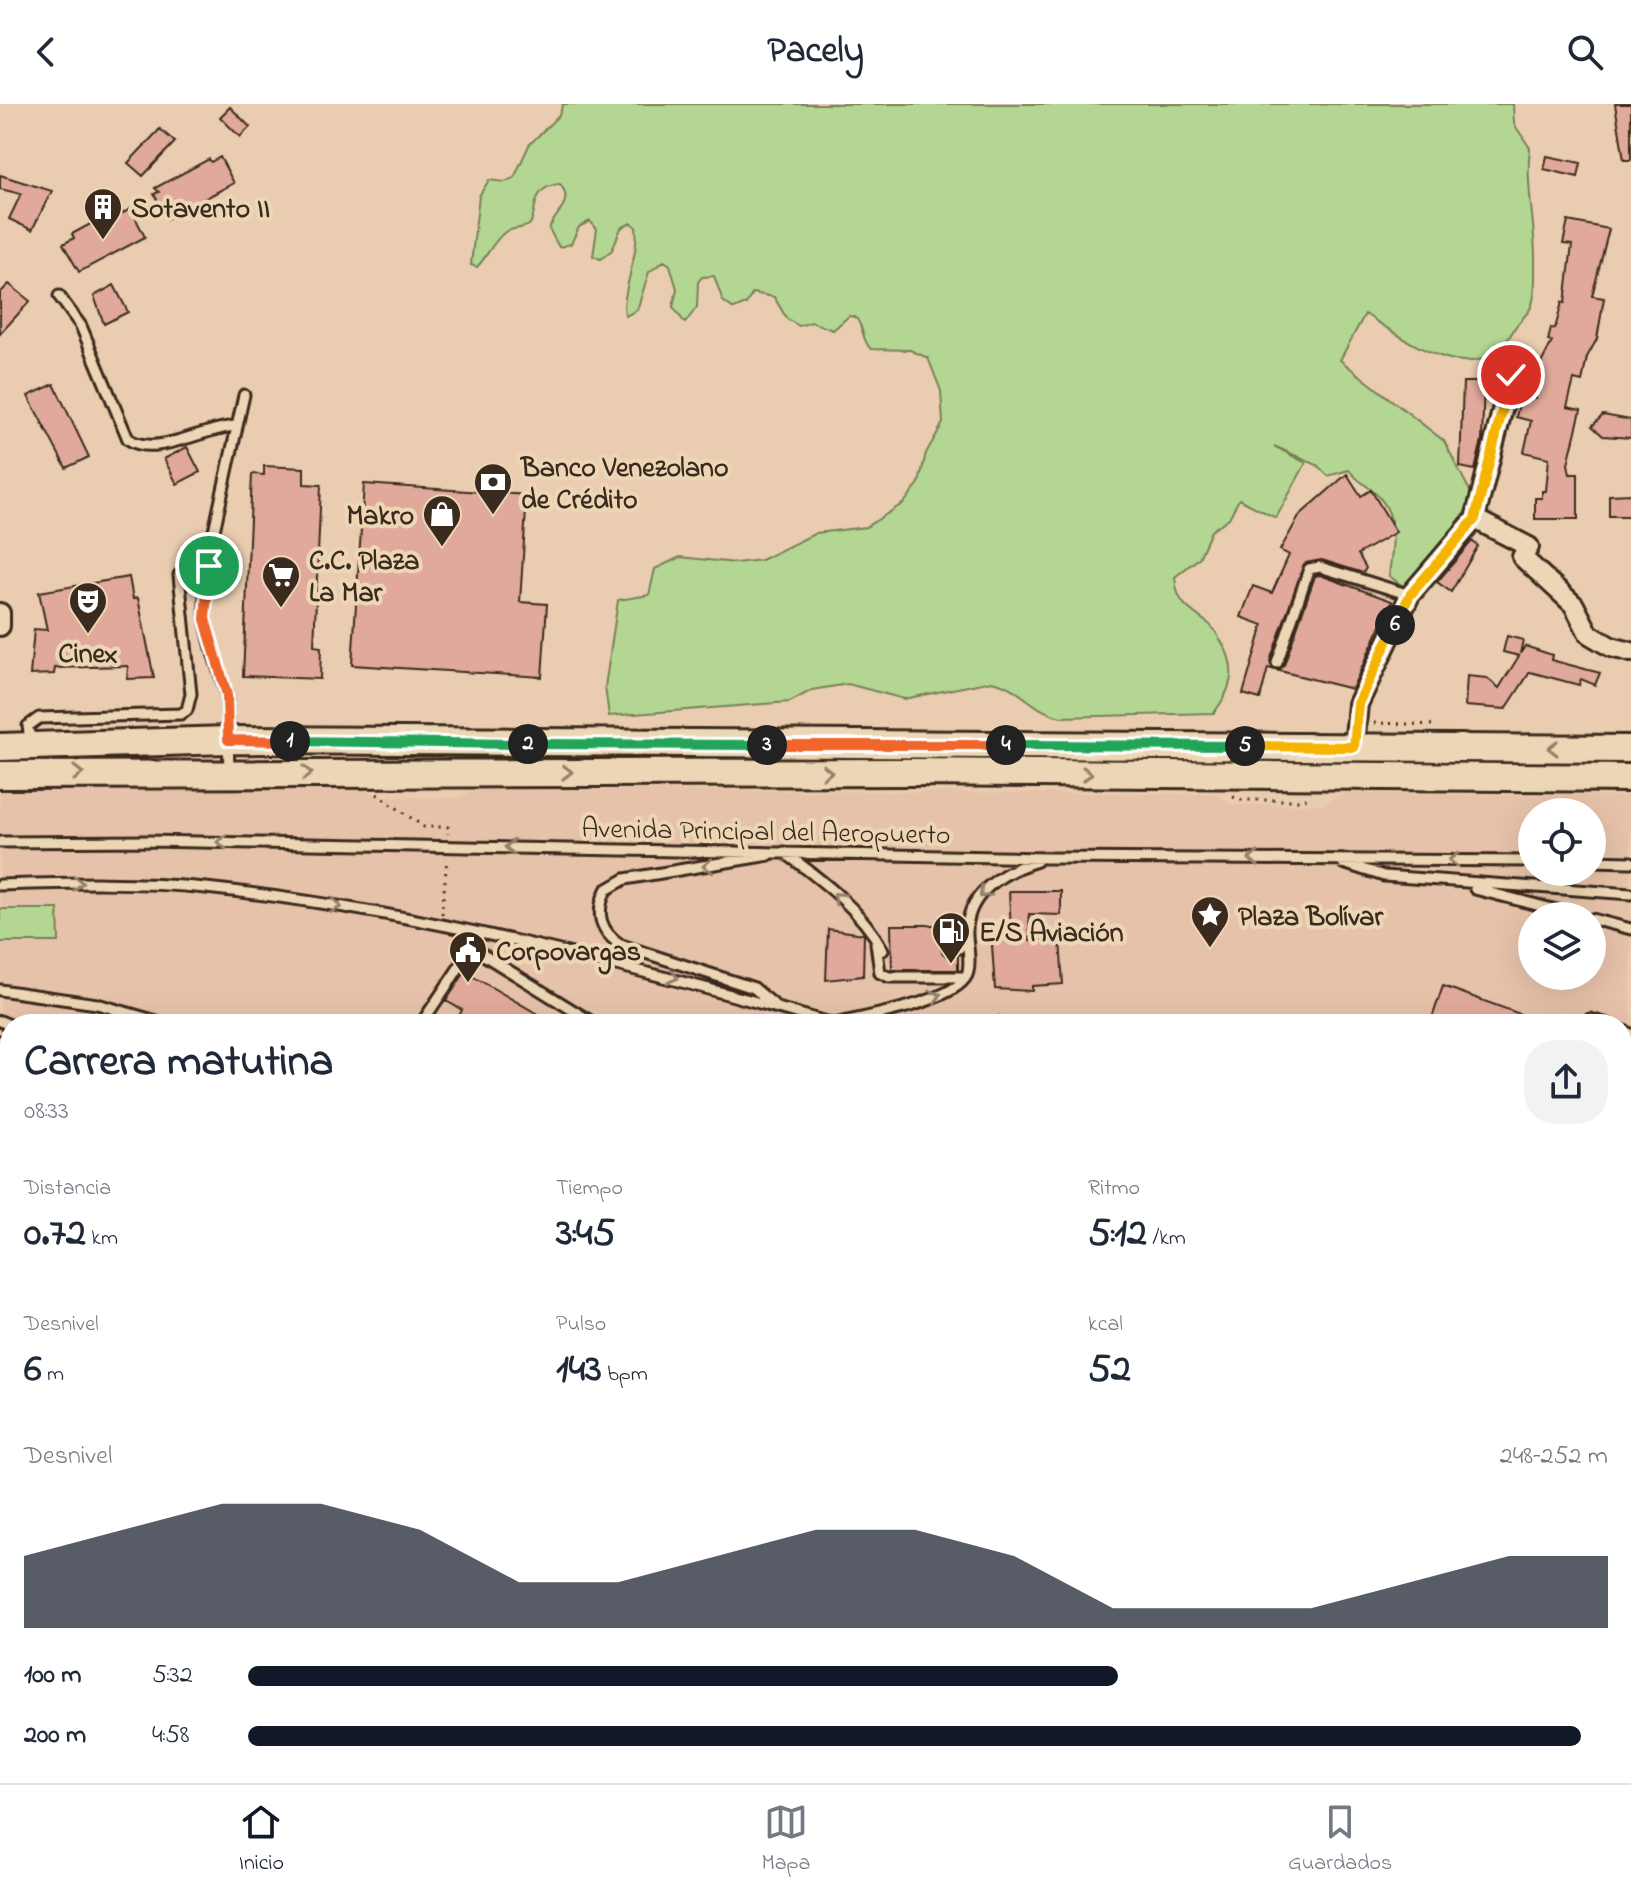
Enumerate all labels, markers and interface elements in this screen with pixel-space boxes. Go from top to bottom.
text: Pacely [767,26,864,79]
icon: back [24,30,68,74]
icon: search [1563,30,1607,74]
building icon: Sotavento II [82,186,124,241]
place label: Sotavento II [131,190,270,231]
pin [1477,341,1545,409]
icon: check [1489,353,1533,397]
place label: Banco Venezolano de Crédito [519,449,728,522]
bank icon: Banco Venezolano de Crédito [472,461,514,516]
shop icon: Makro [421,493,463,548]
place label: Makro [346,497,414,538]
pin [175,532,243,600]
place label: C.C. Plaza La Mar [309,542,419,615]
icon: arrive [187,544,231,588]
supermarket icon: C.C. Plaza La Mar [260,554,302,609]
theatre icon: Cinex [67,580,109,635]
pin: 6 [1375,605,1415,645]
text: 6 [1390,609,1400,641]
place label: Cinex [58,635,118,676]
pin: 1 [270,721,310,761]
pin: 2 [508,724,548,764]
text: 1 [287,725,294,757]
pin: 3 [747,725,787,765]
pin: 4 [986,725,1026,765]
pin: 5 [1225,726,1265,766]
text: 2 [523,728,533,760]
text: 3 [762,729,772,761]
text: 4 [1001,729,1011,761]
text: 5 [1239,730,1251,762]
one-way arrow [1546,739,1559,757]
one-way arrow [561,763,574,781]
one-way arrow [821,763,834,781]
one-way arrow [72,764,85,782]
one-way arrow [301,764,314,782]
one-way arrow [1081,765,1094,783]
map controls [1518,798,1606,990]
button: locate [1518,798,1606,886]
street label: Avenida Principal del Aeropuerto [581,810,951,857]
one-way arrow [215,833,228,851]
one-way arrow [503,838,516,856]
one-way arrow [1247,850,1260,868]
one-way arrow [1447,851,1460,869]
one-way arrow [701,857,714,874]
one-way arrow [72,874,85,892]
one-way arrow [979,884,993,898]
one-way arrow [833,891,847,906]
place icon: Plaza Bolívar [1189,894,1231,949]
one-way arrow [330,897,343,914]
place label: Plaza Bolívar [1238,898,1384,939]
button: layers [1518,902,1606,990]
fuel station icon: E/S Aviación [930,910,972,965]
place label: E/S Aviación [979,914,1124,955]
public building icon: Corpovargas [447,929,489,984]
place label: Corpovargas [496,933,641,975]
one-way arrow [665,968,679,985]
one-way arrow [928,989,942,1005]
text: Carrera matutina [24,1031,333,1095]
button: share [1524,1040,1608,1124]
text: 08:33 [24,1093,69,1131]
text: Distancia [24,1173,111,1205]
text: Tiempo [556,1173,623,1205]
text: Ritmo [1088,1173,1140,1205]
text: 0.72 [24,1205,86,1264]
text: 3:45 [556,1205,615,1264]
text: 5:12 [1088,1205,1147,1264]
text: km [86,1223,118,1255]
text: /km [1147,1223,1186,1255]
text: Desnivel [24,1309,99,1341]
text: Pulso [556,1309,606,1341]
text: kcal [1088,1309,1123,1341]
text: 6 [24,1341,42,1400]
text: 143 [556,1341,602,1400]
text: 52 [1088,1341,1131,1400]
text: m [42,1359,64,1391]
text: bpm [602,1359,648,1391]
text: Desnivel [24,1438,112,1476]
text: 248–252 m [1500,1438,1608,1476]
text: 100 m [24,1657,81,1695]
text: 5:32 [152,1657,193,1695]
text: 200 m [24,1717,86,1755]
text: 4:58 [152,1717,190,1755]
tab: Inicio [239,1800,284,1880]
tab: Mapa [761,1800,810,1880]
tab: Guardados [1288,1800,1392,1880]

